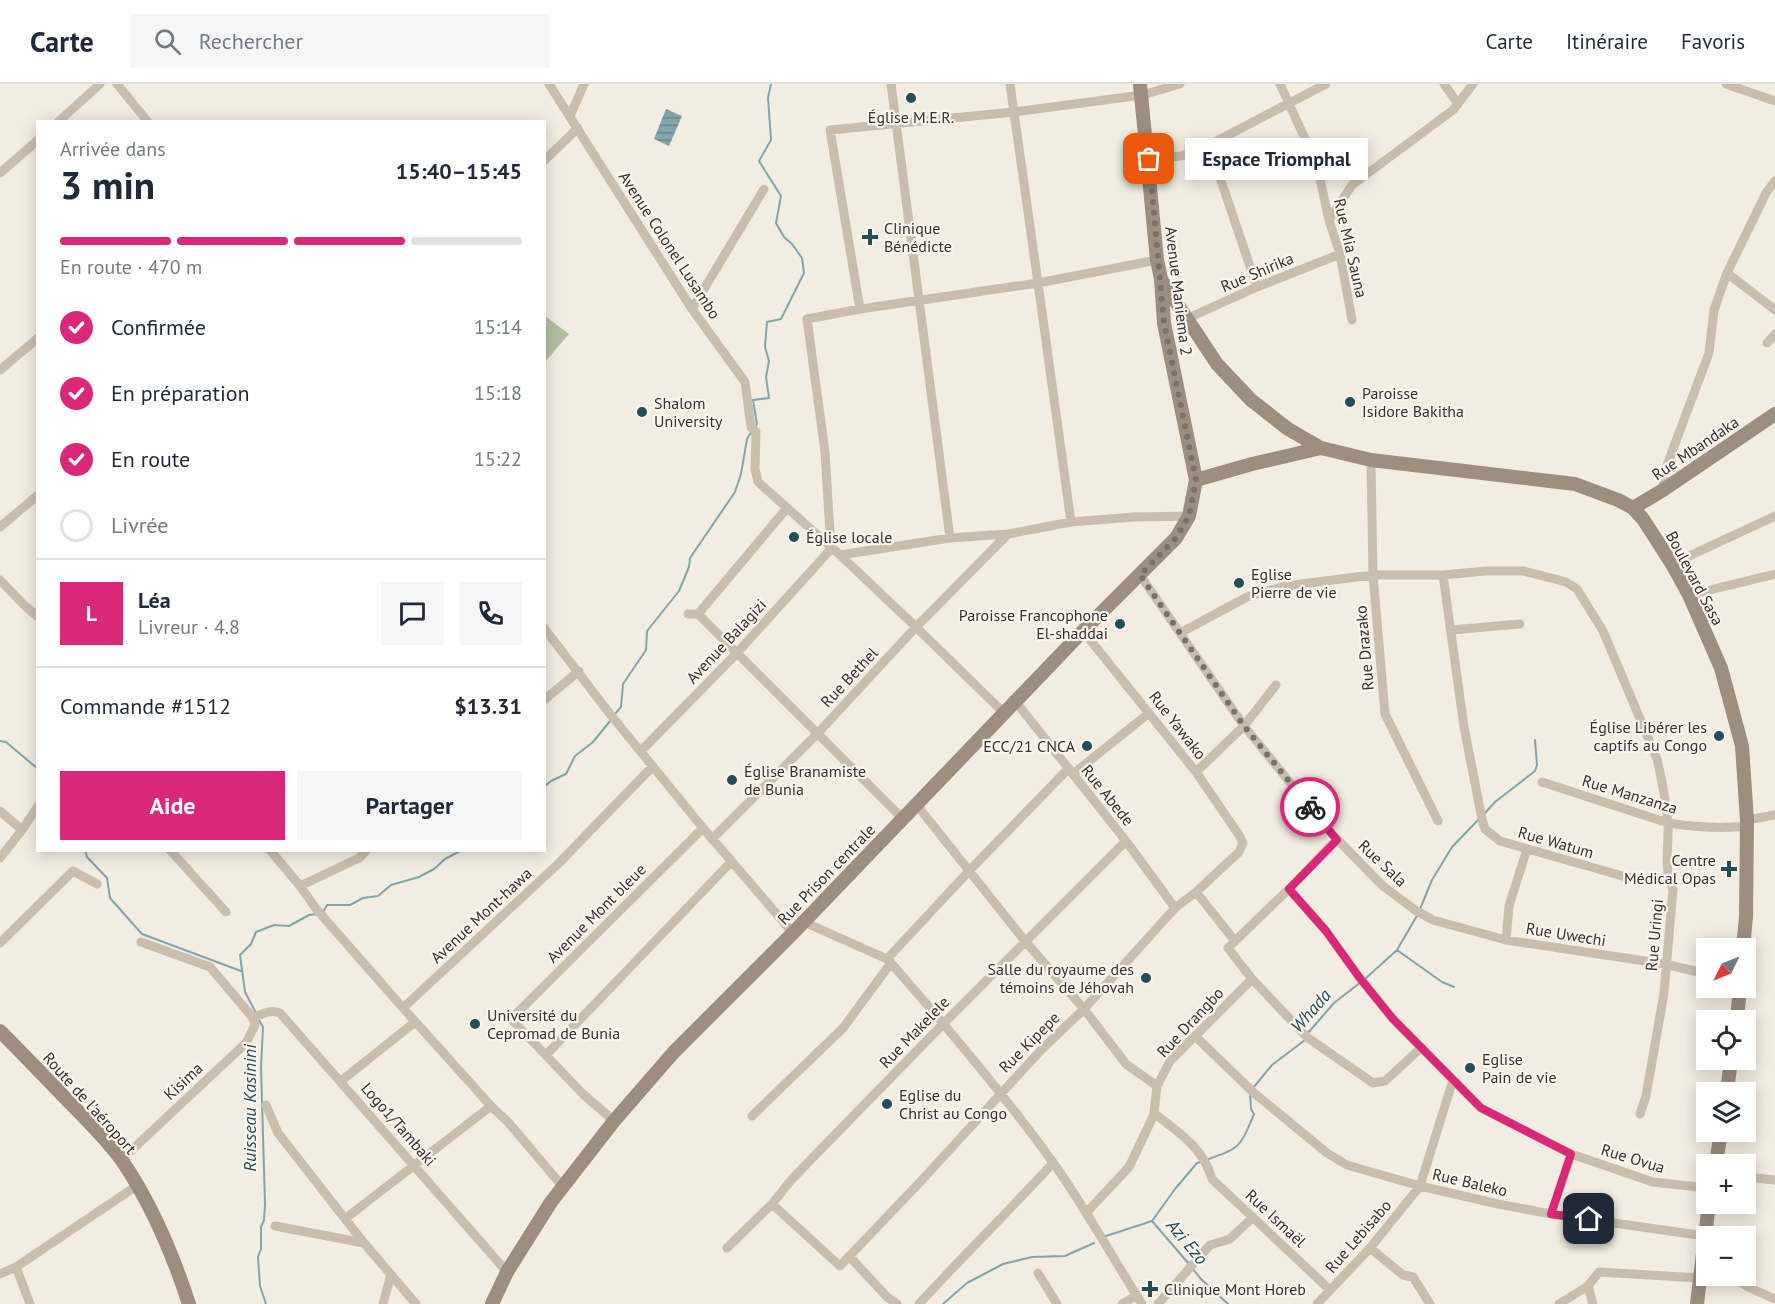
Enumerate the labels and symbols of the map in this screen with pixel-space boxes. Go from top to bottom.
marker: Église M.E.R. [904,91,918,105]
place label: Église M.E.R. [868,107,954,127]
pin [1123,133,1174,184]
callout: Espace Triomphal [1185,138,1368,180]
street label: Avenue Colonel Lusambo [615,167,725,323]
street label: Rue Mia Sauna [1330,196,1372,300]
place label: Clinique Bénédicte [884,218,952,256]
street label: Avenue Maniema 2 [1161,225,1197,357]
marker: Clinique Bénédicte [861,228,879,246]
street label: Rue Shirika [1218,248,1296,296]
place label: Paroisse Isidore Bakitha [1362,383,1464,421]
place label: Shalom University [654,393,723,431]
marker: Paroisse Isidore Bakitha [1343,395,1357,409]
marker: Shalom University [635,405,649,419]
street label: Rue Mbandaka [1648,412,1742,484]
place label: Église locale [806,527,892,547]
street label: Boulevard Sasa [1662,527,1728,629]
marker: Église locale [787,530,801,544]
place label: Eglise Pierre de vie [1251,564,1337,602]
marker: Eglise Pierre de vie [1232,576,1246,590]
street label: Avenue Balagizi [682,595,770,687]
place label: Paroisse Francophone El-shaddai [959,605,1108,643]
street label: Rue Drazako [1350,605,1378,691]
marker: Paroisse Francophone El-shaddai [1113,617,1127,631]
street label: Rue Bethel [816,643,882,711]
street label: Rue Yawako [1145,687,1211,763]
place label: Église Libérer les captifs au Congo [1590,717,1707,755]
marker: Église Libérer les captifs au Congo [1712,729,1726,743]
place label: ECC/21 CNCA [983,736,1076,756]
marker: ECC/21 CNCA [1080,739,1094,753]
street label: Rue Abede [1077,760,1139,830]
place label: Église Branamiste de Bunia [744,761,866,799]
street label: Rue Manzanza [1580,770,1680,818]
marker: Église Branamiste de Bunia [725,773,739,787]
courier [1280,777,1340,837]
street label: Rue Prison centrale [773,820,879,928]
street label: Rue Watum [1516,822,1596,862]
street label: Rue Sala [1354,835,1412,891]
place label: Centre Médical Opas [1624,850,1716,888]
street label: Avenue Mont bleue [542,859,650,967]
marker: Centre Médical Opas [1720,860,1738,878]
street label: Avenue Mont-hawa [426,863,536,967]
street label: Rue Uringi [1641,898,1667,972]
street label: Rue Uwechi [1525,918,1607,950]
north arrow [1696,938,1756,998]
place label: Salle du royaume des témoins de Jéhovah [988,959,1134,997]
marker: Salle du royaume des témoins de Jéhovah [1139,971,1153,985]
street label: Rue Drangbo [1152,983,1228,1061]
water label: Whada [1285,984,1336,1037]
street label: Rue Makelele [875,992,953,1072]
place label: Université du Cepromad de Bunia [487,1005,620,1043]
street label: Rue Kipepe [994,1007,1064,1077]
marker: Université du Cepromad de Bunia [468,1017,482,1031]
water label: Ruisseau Kasinini [238,1043,261,1172]
street label: Route de l'aéroport [39,1048,141,1159]
place label: Eglise Pain de vie [1482,1049,1557,1087]
street label: Kisima [159,1058,207,1104]
marker: Eglise Pain de vie [1463,1061,1477,1075]
street label: Logo1/Tambaki [357,1078,441,1170]
place label: Eglise du Christ au Congo [899,1085,1007,1123]
marker: Eglise du Christ au Congo [880,1097,894,1111]
street label: Rue Ovua [1599,1139,1667,1177]
street label: Rue Baleko [1430,1164,1510,1200]
street label: Rue Ismaël [1242,1185,1311,1251]
pin [1563,1193,1614,1244]
street label: Rue Lebisabo [1321,1195,1395,1277]
water label: Azi Ezo [1161,1213,1213,1269]
place label: Clinique Mont Horeb [1164,1279,1306,1299]
marker: Clinique Mont Horeb [1141,1280,1159,1298]

